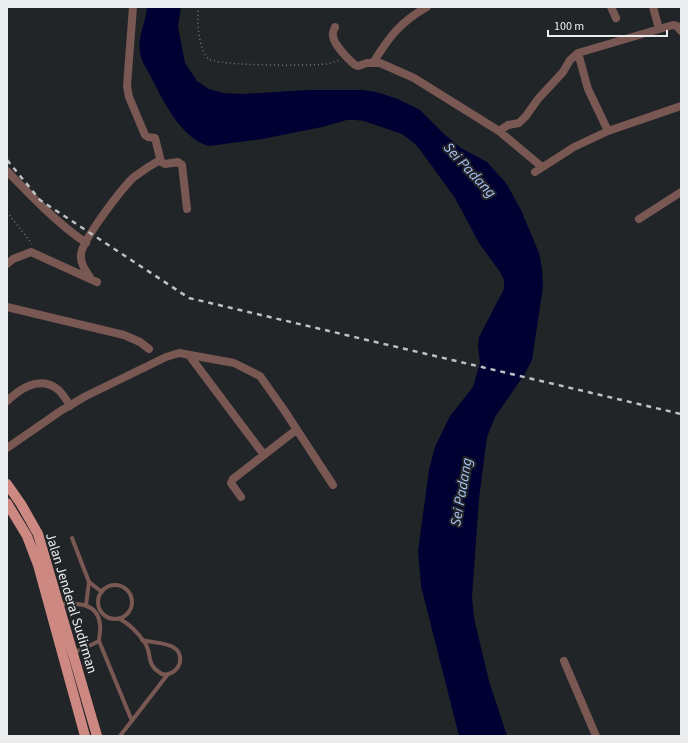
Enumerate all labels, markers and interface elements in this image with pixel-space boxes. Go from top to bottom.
scale bar [548,12,667,38]
text: 100 m [554,18,584,35]
water label: Sei Padang [438,138,501,203]
water label: Sei Padang [445,456,478,528]
street label: Jalan Jenderal Sudirman [40,530,102,676]

